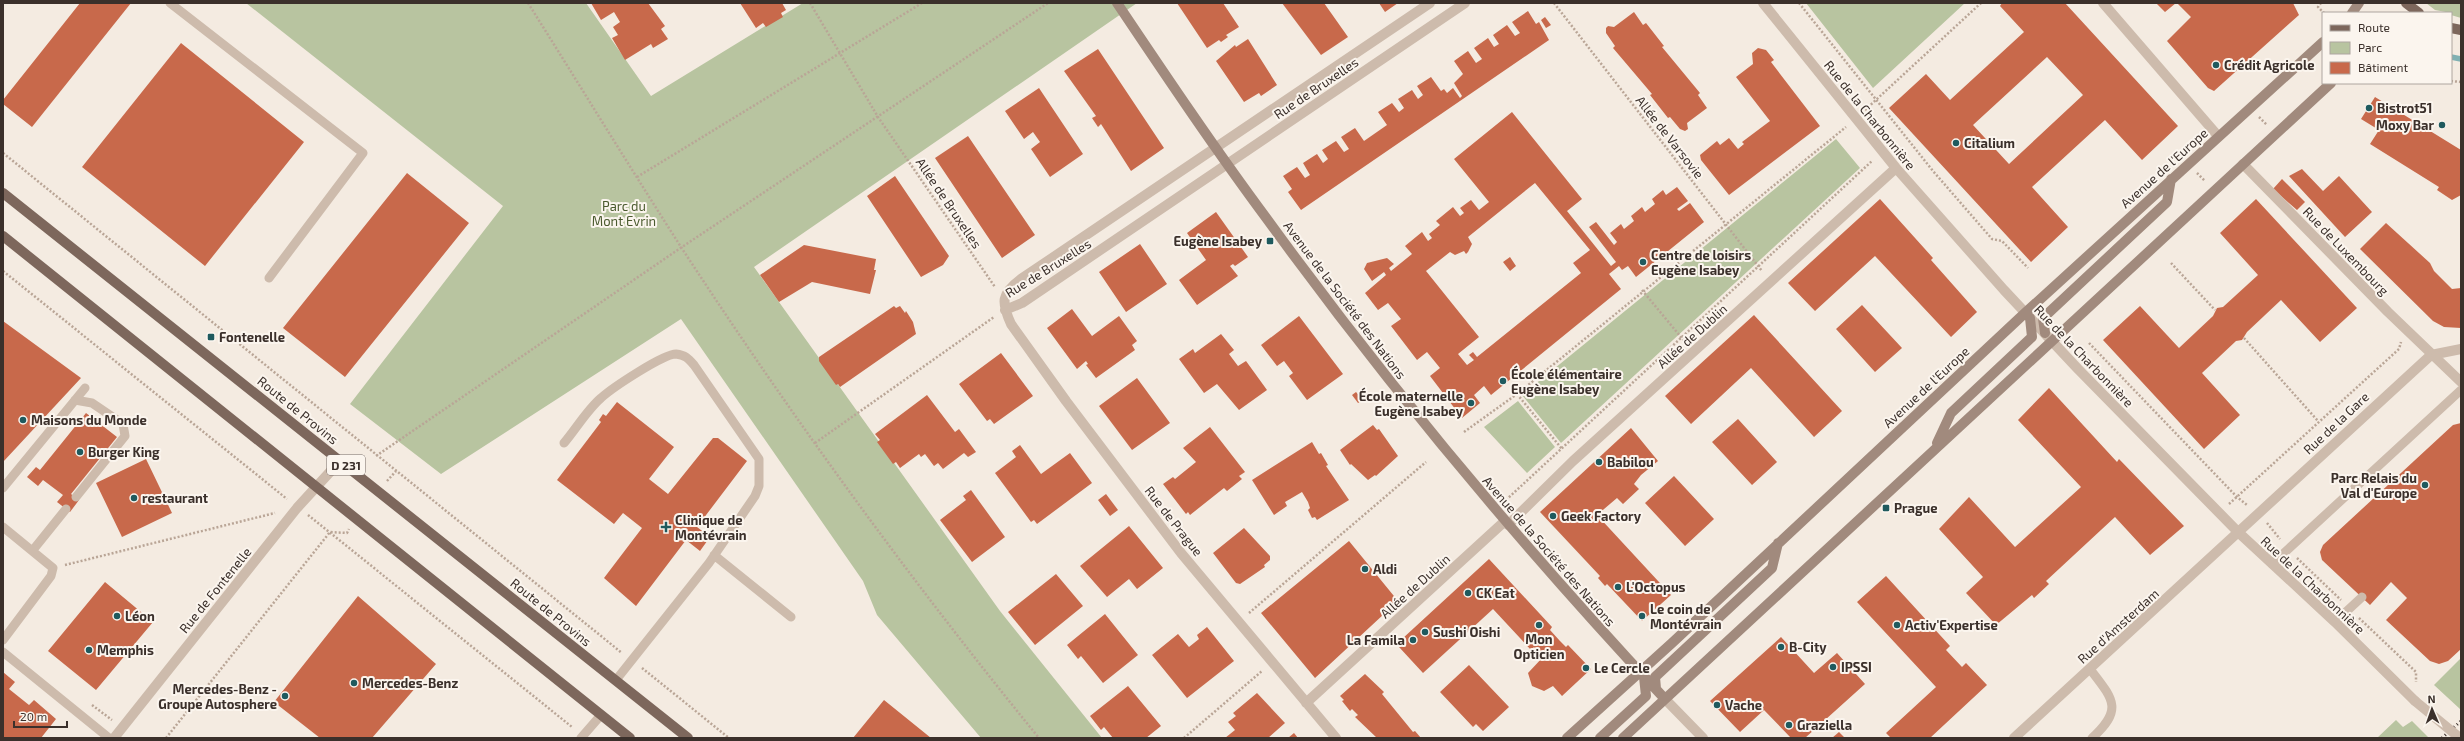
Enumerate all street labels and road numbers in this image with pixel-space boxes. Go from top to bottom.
street label: Rue de Bruxelles [1271,54,1361,122]
street label: Rue de la Charbonnière [1821,57,1919,173]
street label: Allée de Varsovie [1633,92,1707,182]
street label: Avenue de l'Europe [2117,125,2211,211]
street label: Allée de Bruxelles [913,155,985,251]
street label: Rue de Luxembourg [2300,204,2392,298]
street label: Avenue de la Société des Nations [1280,218,1410,382]
street label: Rue de Bruxelles [1002,235,1094,301]
street label: Allée de Dublin [1654,301,1730,371]
street label: Rue de la Charbonnière [2031,302,2137,410]
street label: Avenue de l'Europe [1880,343,1972,431]
street label: Route de Provins [254,373,342,447]
street label: Rue de la Gare [2300,389,2372,457]
road number: D 231 [327,455,365,475]
street label: Avenue de la Société des Nations [1479,473,1619,629]
street label: Rue de Prague [1142,483,1206,559]
street label: Rue de la Charbonnière [2258,533,2368,637]
street label: Rue de Fontenelle [176,544,254,636]
street label: Allée de Dublin [1377,551,1453,621]
street label: Route de Provins [507,575,595,649]
street label: Rue d'Amsterdam [2074,585,2162,667]

